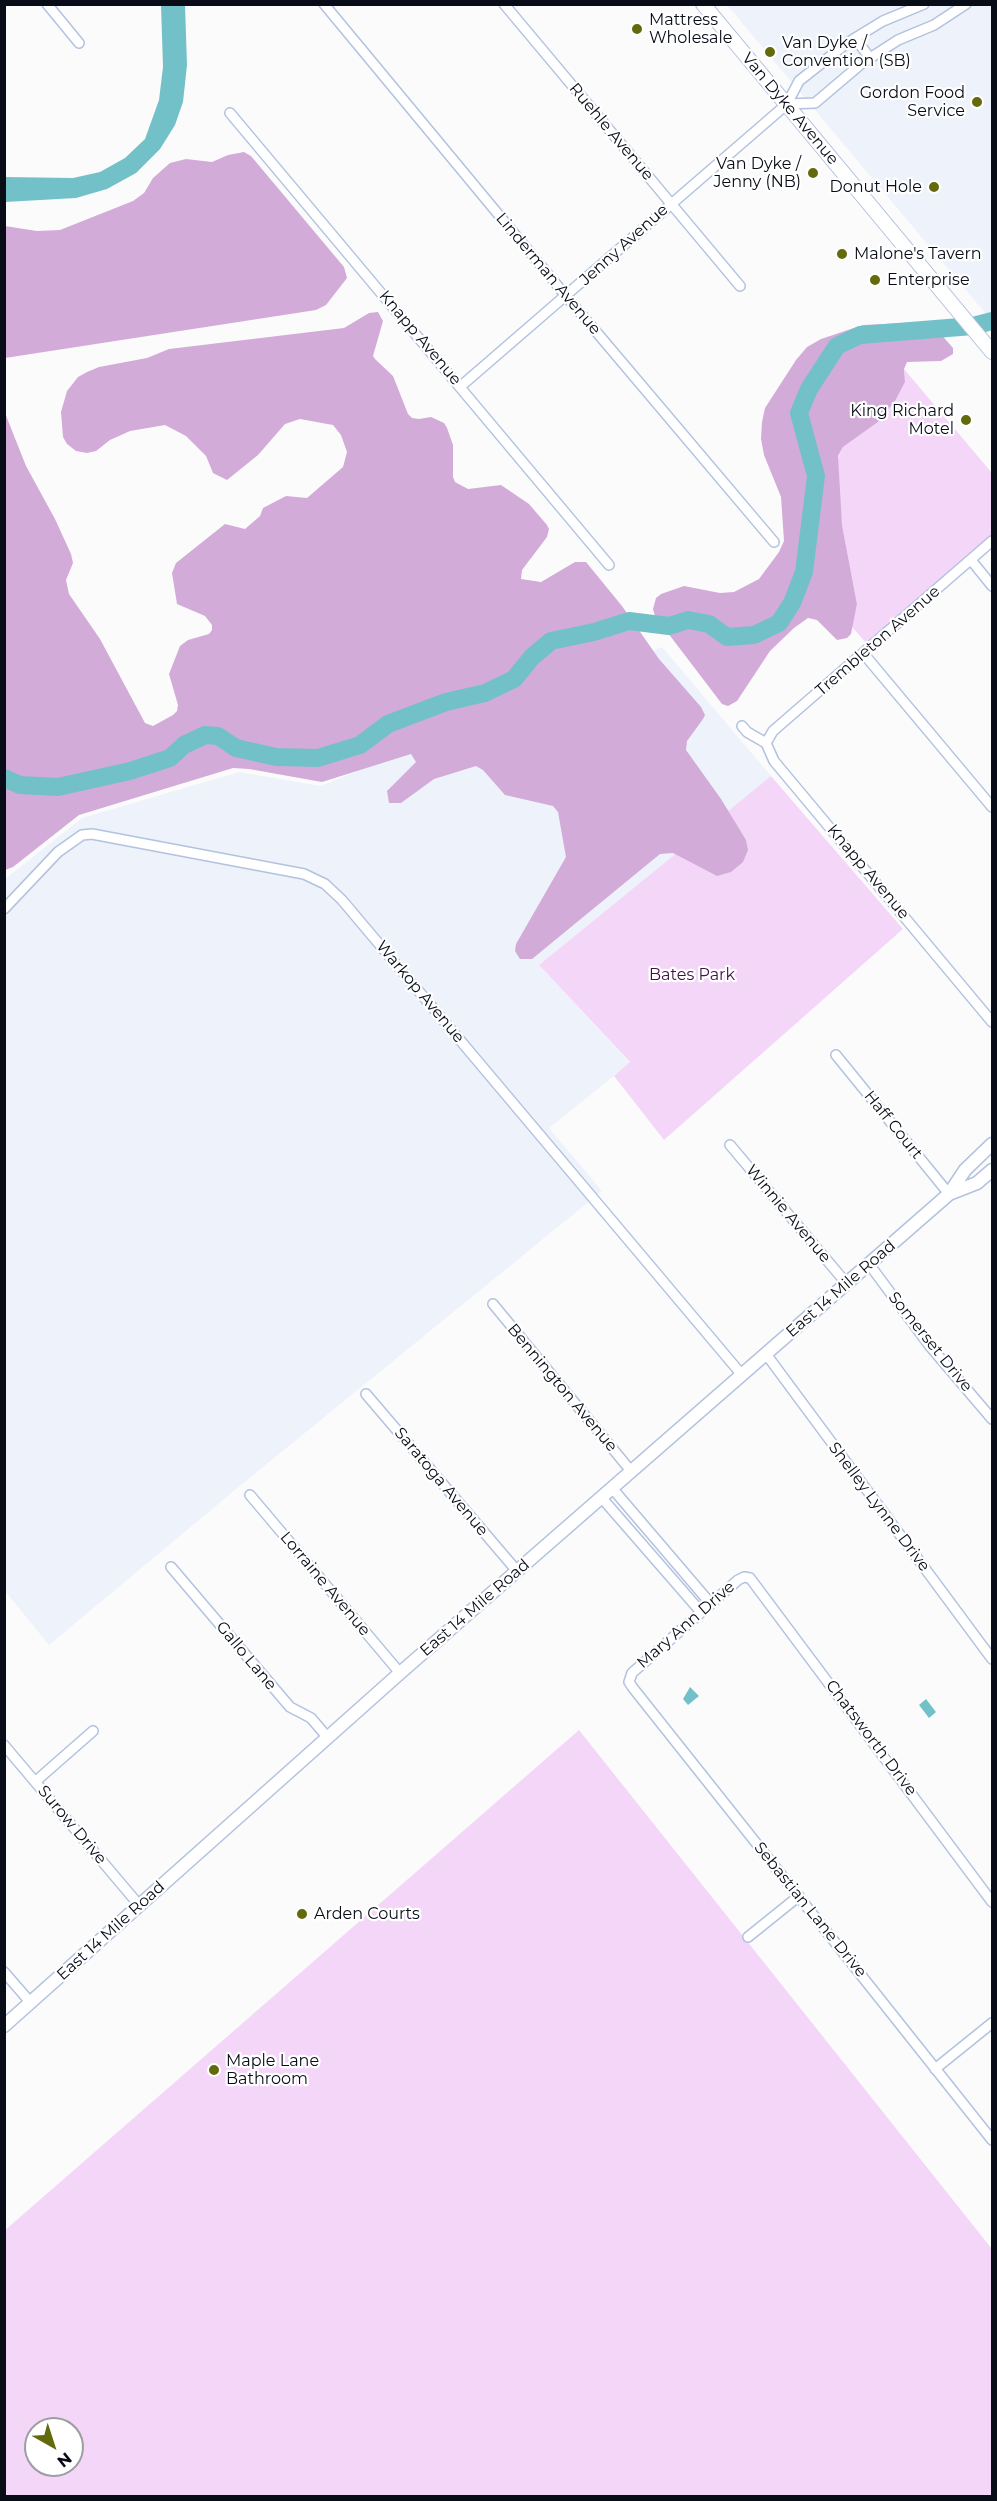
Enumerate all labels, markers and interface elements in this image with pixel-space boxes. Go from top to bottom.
place label: Mattress Wholesale [649,10,733,48]
marker: Mattress Wholesale [630,22,644,36]
place label: Van Dyke / Convention (SB) [782,33,911,71]
marker: Van Dyke / Convention (SB) [763,45,777,59]
street label: Van Dyke Avenue [738,49,842,169]
street label: Ruehle Avenue [565,79,657,185]
place label: Gordon Food Service [860,83,965,121]
marker: Gordon Food Service [970,95,984,109]
place label: Van Dyke / Jenny (NB) [714,154,801,192]
marker: Van Dyke / Jenny (NB) [806,166,820,180]
place label: Donut Hole [829,177,922,197]
marker: Donut Hole [927,180,941,194]
street label: Jenny Avenue [576,200,672,290]
street label: Linderman Avenue [491,209,605,339]
place label: Malone's Tavern [854,244,982,264]
marker: Malone's Tavern [835,247,849,261]
place label: Enterprise [887,270,970,290]
marker: Enterprise [868,273,882,287]
street label: Knapp Avenue [375,287,465,389]
place label: King Richard Motel [850,401,954,439]
marker: King Richard Motel [959,413,973,427]
street label: Trembleton Avenue [812,582,944,700]
street label: Knapp Avenue [823,821,913,923]
street label: Warkop Avenue [372,937,468,1047]
park label: Bates Park [649,965,735,985]
street label: Haff Court [860,1087,926,1163]
street label: Winnie Avenue [741,1161,835,1267]
street label: East 14 Mile Road [782,1236,900,1342]
street label: Somerset Drive [884,1288,976,1396]
street label: Bennington Avenue [503,1320,621,1456]
street label: Saratoga Avenue [390,1424,492,1540]
street label: Shelley Lynne Drive [824,1439,934,1575]
street label: Lorraine Avenue [276,1528,374,1640]
street label: East 14 Mile Road [416,1555,534,1661]
street label: Mary Ann Drive [633,1577,739,1673]
street label: Gallo Lane [212,1618,280,1694]
street label: Chatsworth Drive [821,1676,921,1800]
street label: Surow Drive [34,1782,110,1868]
street label: Sebastian Lane Drive [750,1839,870,1981]
street label: East 14 Mile Road [53,1877,169,1985]
place label: Arden Courts [314,1904,420,1924]
marker: Arden Courts [295,1907,309,1921]
place label: Maple Lane Bathroom [226,2051,319,2089]
marker: Maple Lane Bathroom [207,2063,221,2077]
north arrow [24,2417,84,2477]
text: N [53,2448,75,2471]

